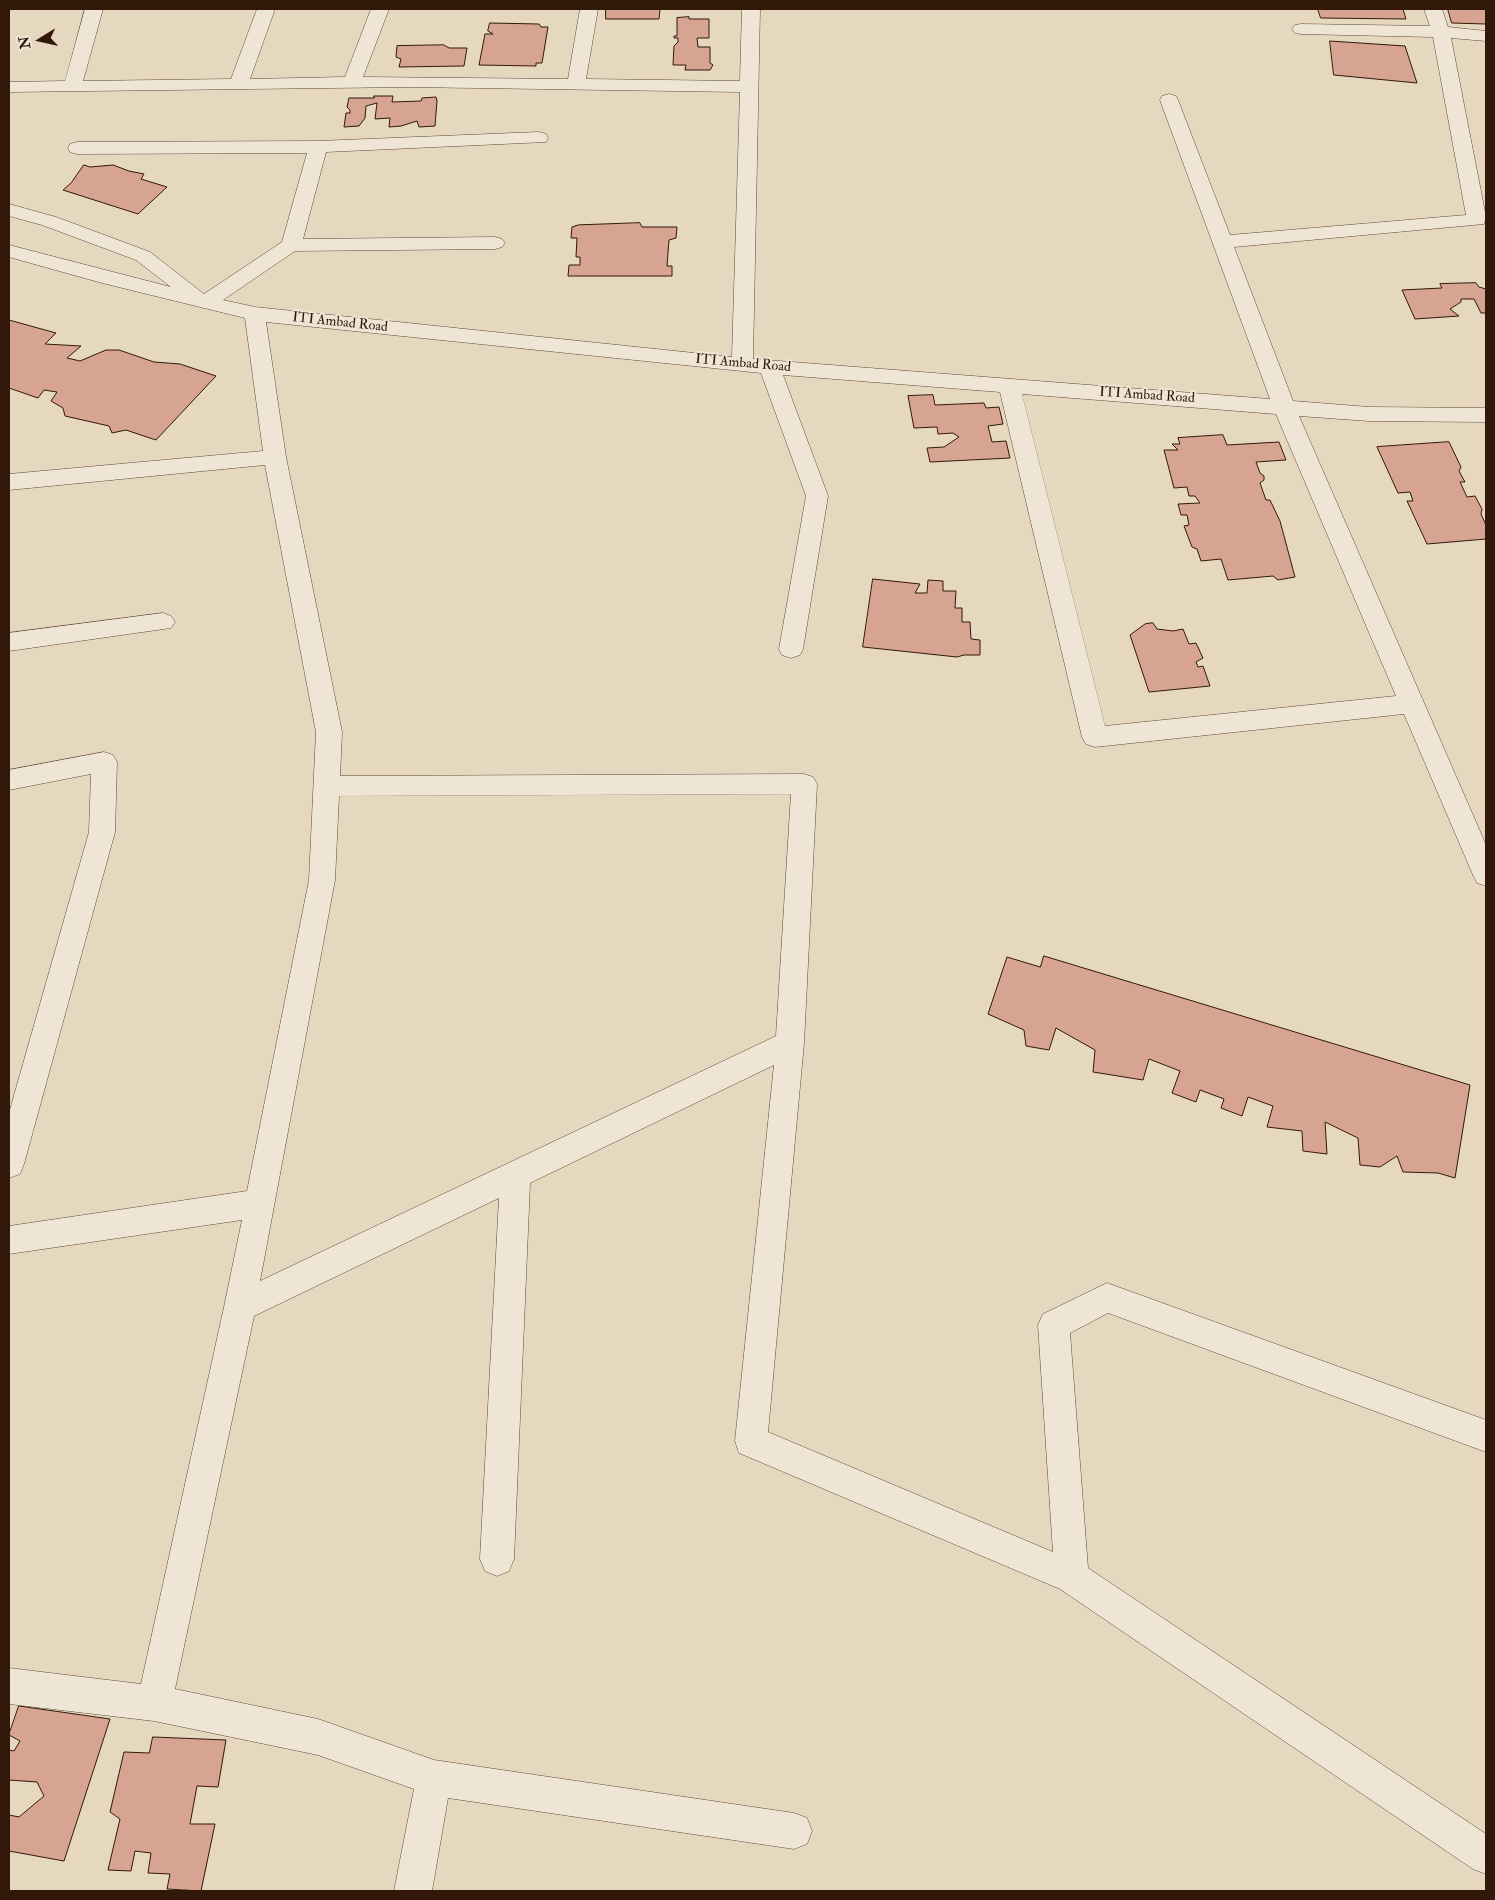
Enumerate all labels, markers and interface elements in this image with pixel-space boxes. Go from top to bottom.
north arrow [15,15,65,65]
text: N [15,35,34,50]
street label: ITI Ambad Road [291,310,389,336]
street label: ITI Ambad Road [694,351,792,377]
street label: ITI Ambad Road [1098,384,1196,408]

